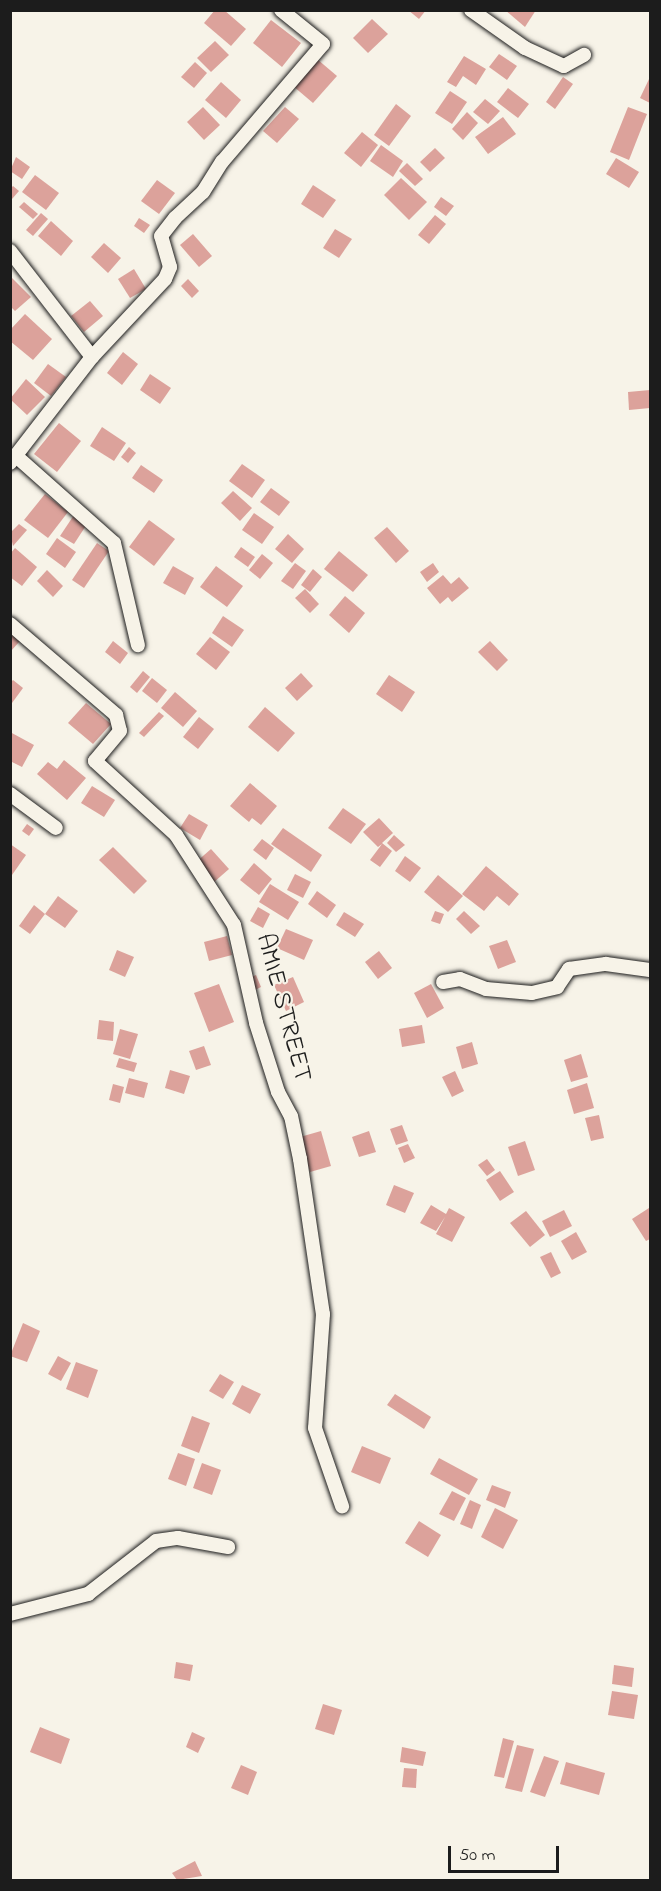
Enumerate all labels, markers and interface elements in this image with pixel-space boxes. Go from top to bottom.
street label: AMIE STREET [247,930,317,1086]
scale bar [451,1834,562,1872]
text: 50 m [459,1843,496,1869]

